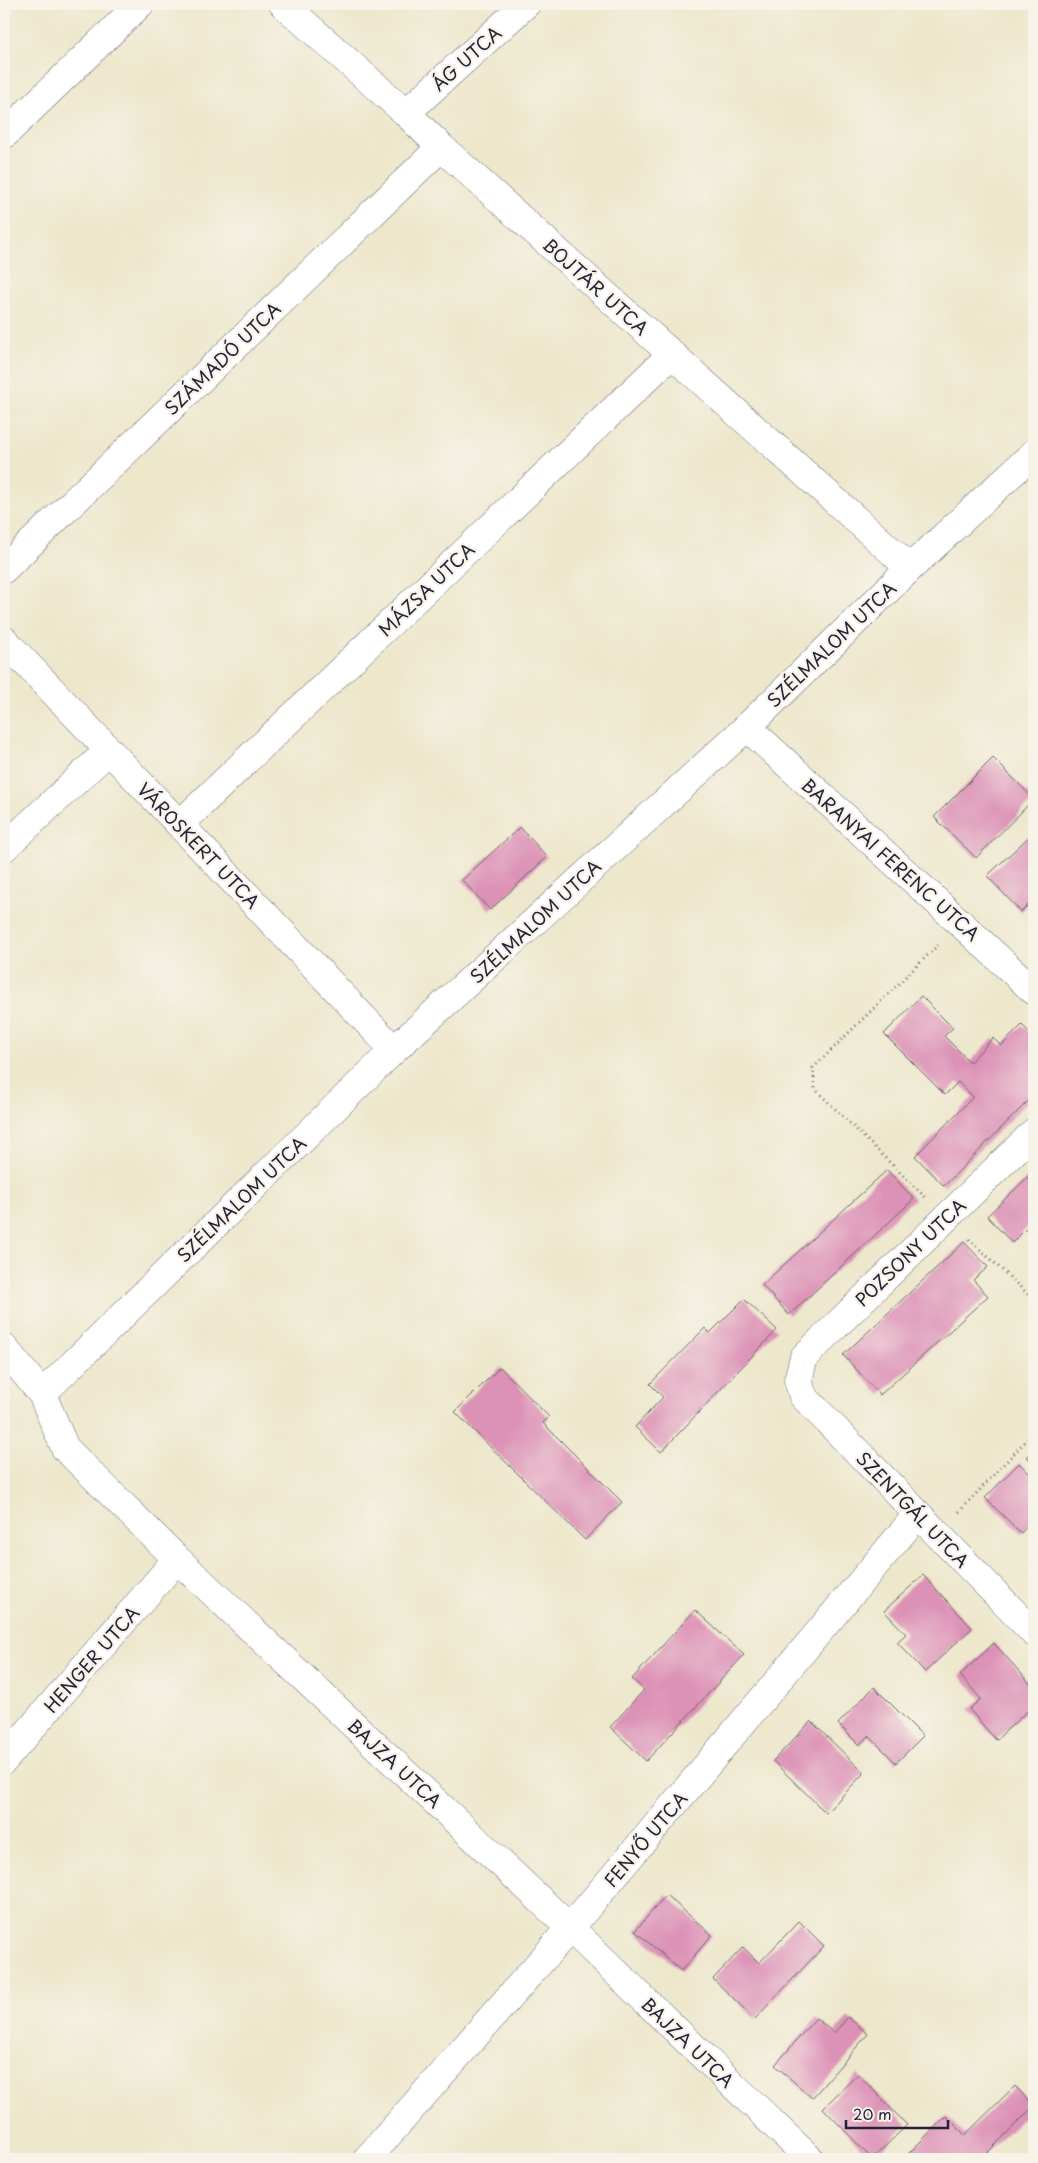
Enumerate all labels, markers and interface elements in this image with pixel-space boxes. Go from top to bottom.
street label: ÁG UTCA [425,19,507,97]
street label: BOJTÁR UTCA [537,231,655,341]
street label: SZÁMADÓ UTCA [158,295,286,421]
street label: MÁZSA UTCA [372,536,480,642]
street label: SZÉLMALOM UTCA [760,575,902,713]
street label: BARANYAI FERENC UTCA [796,771,986,947]
street label: VÁROSKERT UTCA [132,776,266,914]
street label: SZÉLMALOM UTCA [463,853,607,989]
street label: SZÉLMALOM UTCA [170,1130,312,1268]
street label: POZSONY UTCA [848,1192,972,1312]
street label: SZENTGÁL UTCA [850,1445,976,1573]
street label: HENGER UTCA [37,1600,145,1718]
street label: BAJZA UTCA [342,1712,448,1814]
street label: FENYŐ UTCA [597,1785,693,1893]
street label: BAJZA UTCA [635,1991,741,2093]
scale bar [846,2098,948,2130]
text: 20 m [853,2102,892,2125]

